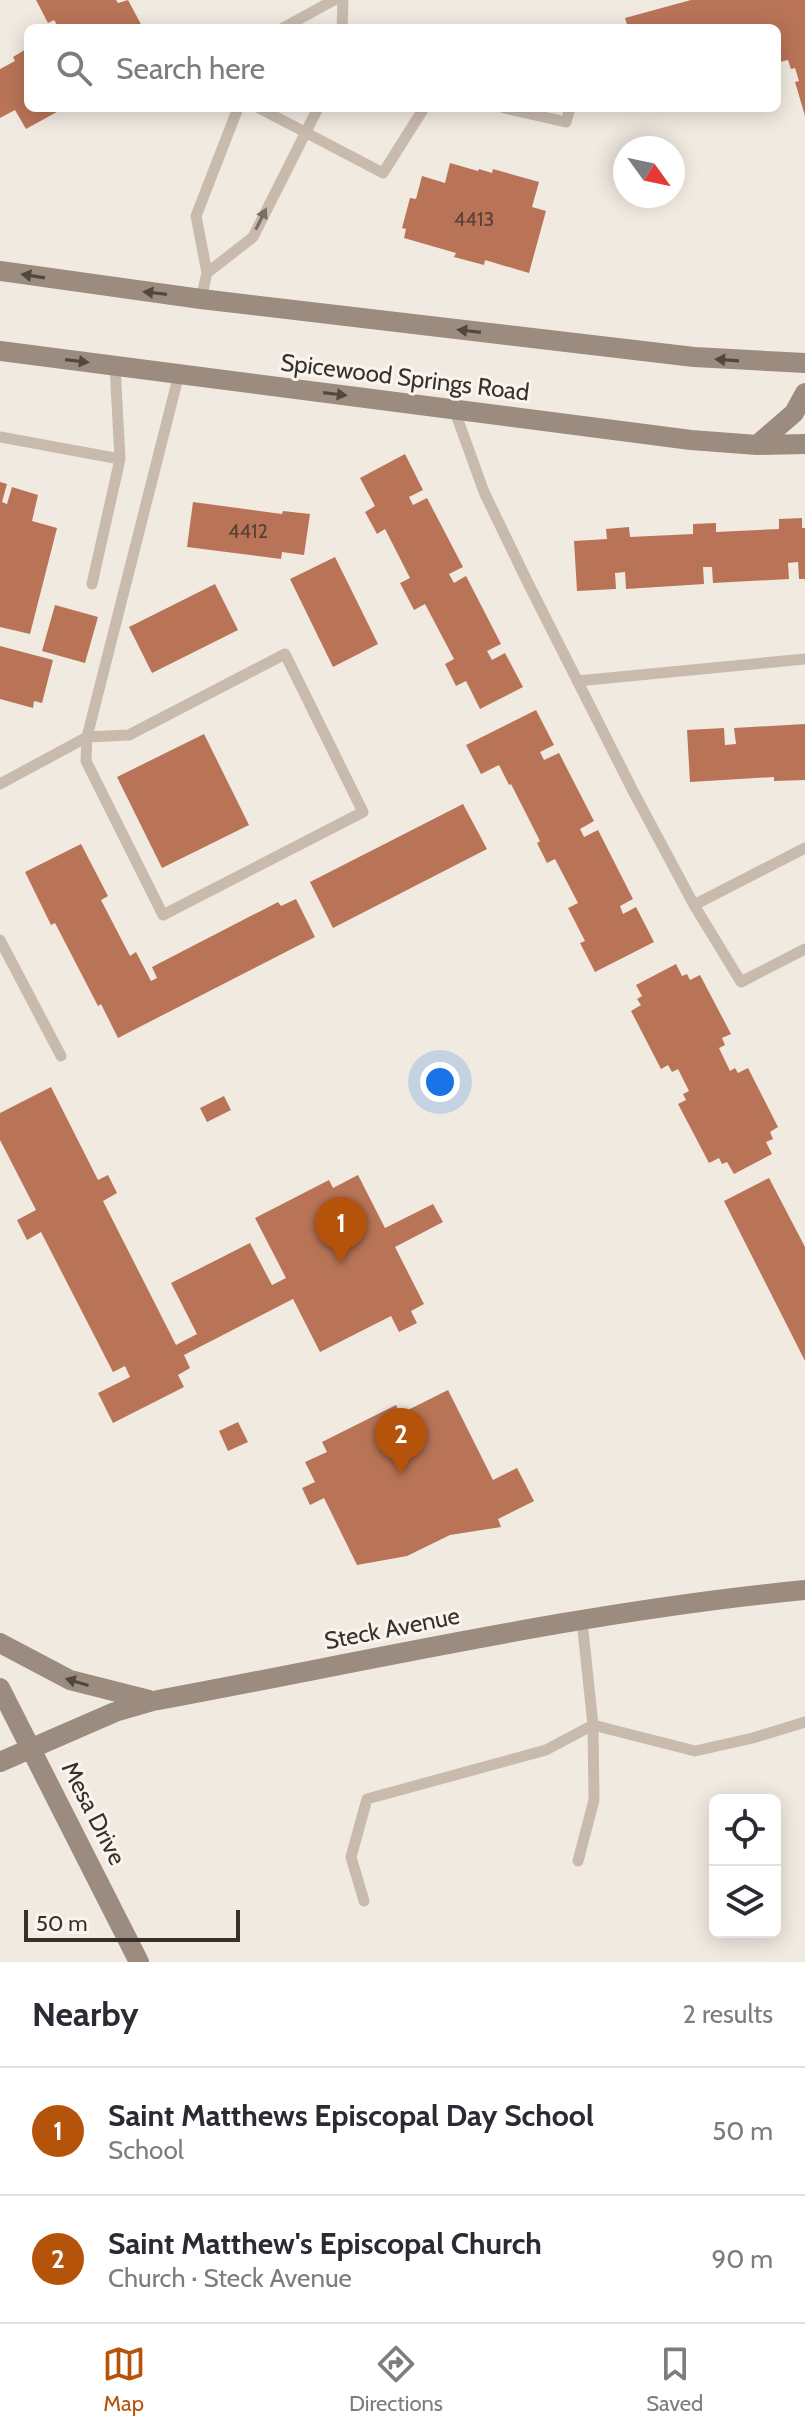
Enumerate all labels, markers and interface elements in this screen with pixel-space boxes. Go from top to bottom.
search box [24,24,781,112]
icon: search [52,46,96,90]
text: Search here [116,50,265,87]
north arrow [613,136,685,208]
house number: 4413 [454,207,494,231]
one-way arrow [255,208,268,231]
one-way arrow [20,270,45,282]
one-way arrow [142,286,167,299]
one-way arrow [456,324,481,337]
street label: Spicewood Springs Road [279,347,531,407]
one-way arrow [714,353,739,366]
one-way arrow [65,354,90,367]
one-way arrow [323,388,348,401]
house number: 4412 [228,519,268,543]
your location [420,1062,460,1102]
pin: 1 [315,1197,367,1263]
pin: 2 [375,1408,427,1474]
street label: Steck Avenue [322,1601,462,1655]
one-way arrow [65,1675,89,1688]
street label: Mesa Drive [56,1756,132,1870]
map controls [709,1794,781,1938]
button: locate [709,1794,781,1866]
button: layers [709,1866,781,1938]
scale bar [24,1906,240,1942]
text: 50 m [36,1910,88,1937]
text: Nearby [32,1993,139,2035]
text: 2 results [682,1998,773,2030]
text: Saint Matthews Episcopal Day School [108,2097,594,2134]
text: 1 [53,2115,63,2147]
text: 50 m [712,2115,773,2147]
text: School [108,2134,184,2166]
text: Saint Matthew's Episcopal Church [108,2225,542,2262]
text: 2 [51,2243,65,2275]
text: 90 m [711,2243,773,2275]
text: Church · Steck Avenue [108,2262,352,2294]
tab: Map [102,2342,146,2417]
tab: Directions [349,2342,443,2417]
tab: Saved [646,2342,703,2417]

